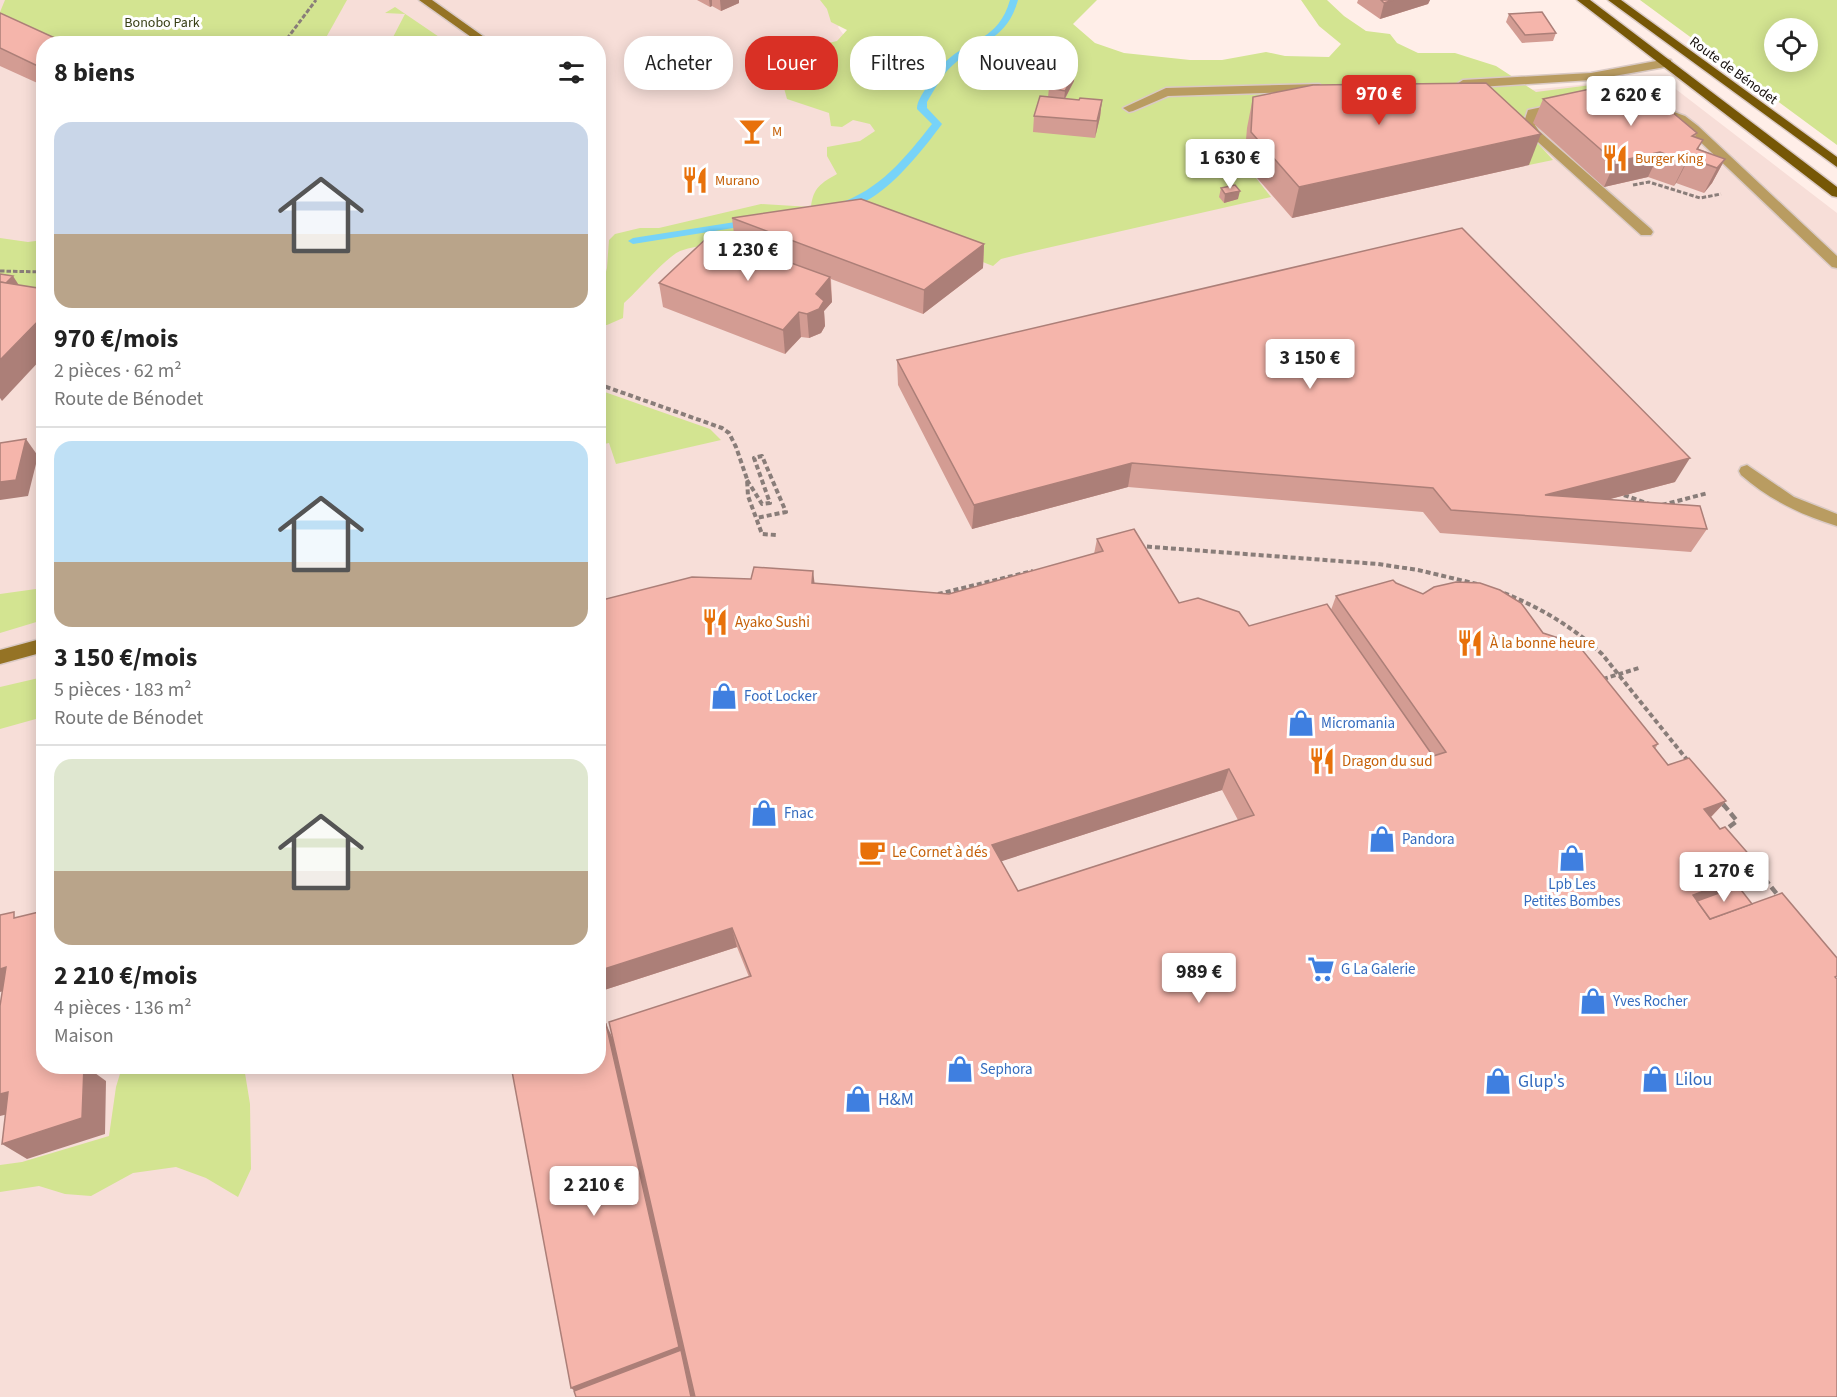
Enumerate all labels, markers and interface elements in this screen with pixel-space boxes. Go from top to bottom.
park label: Bonobo Park [124,13,200,33]
map controls [1764,18,1818,72]
button: locate [1764,18,1818,72]
street label: Route de Bénodet [1685,32,1782,110]
chip: Acheter [624,36,733,90]
chip: Louer [745,36,838,90]
chip: Filtres [850,36,946,90]
chip: Nouveau [958,36,1078,90]
text: 8 biens [54,54,135,91]
icon: filters [555,56,588,89]
pin: 970 € [1337,75,1421,126]
pin: 2 620 € [1576,76,1686,127]
text: 970 € [1356,80,1402,108]
text: 2 620 € [1601,81,1661,109]
bar icon: M [737,116,767,146]
place label: M [772,122,782,142]
pin: 1 630 € [1175,139,1285,190]
restaurant icon: Burger King [1600,143,1630,173]
text: 1 630 € [1200,144,1260,172]
place label: Burger King [1635,149,1703,169]
icon: home [267,161,375,269]
restaurant icon: Murano [680,165,710,195]
place label: Murano [715,171,760,191]
pin: 1 230 € [693,231,803,282]
text: 1 230 € [718,236,778,264]
text: 970 €/mois [54,320,178,357]
pin: 3 150 € [1255,339,1365,390]
text: 3 150 € [1280,344,1340,372]
text: 2 pièces · 62 m² [54,357,182,385]
text: Route de Bénodet [54,385,203,413]
icon: home [267,480,375,588]
restaurant icon: Ayako Sushi [700,607,730,637]
place label: Ayako Sushi [735,612,810,633]
restaurant icon: À la bonne heure [1455,628,1485,658]
place label: À la bonne heure [1490,633,1595,654]
text: 3 150 €/mois [54,639,197,676]
text: 5 pièces · 183 m² [54,676,192,704]
shop icon: Foot Locker [709,681,739,711]
place label: Foot Locker [744,686,818,707]
text: Route de Bénodet [54,704,203,732]
shop icon: Micromania [1286,708,1316,738]
place label: Micromania [1321,713,1395,734]
restaurant icon: Dragon du sud [1307,746,1337,776]
place label: Dragon du sud [1342,751,1433,772]
icon: home [267,798,375,906]
shop icon: Fnac [749,798,779,828]
place label: Fnac [784,803,814,824]
shop icon: Pandora [1367,824,1397,854]
place label: Pandora [1402,829,1454,850]
cafe icon: Le Cornet à dés [857,837,887,867]
place label: Le Cornet à dés [892,842,988,863]
shop icon: Lpb Les Petites Bombes [1557,843,1587,873]
pin: 1 270 € [1669,852,1779,903]
text: 1 270 € [1694,857,1754,885]
place label: Lpb Les Petites Bombes [1523,874,1621,912]
pin: 989 € [1157,953,1241,1004]
supermarket icon: G La Galerie [1306,954,1336,984]
text: 2 210 €/mois [54,957,197,994]
text: 989 € [1176,958,1222,986]
place label: G La Galerie [1341,959,1416,980]
shop icon: Yves Rocher [1578,986,1608,1016]
place label: Yves Rocher [1612,991,1689,1012]
text: 4 pièces · 136 m² [54,994,192,1022]
text: Maison [54,1022,114,1050]
shop icon: Sephora [945,1054,975,1084]
place label: Sephora [980,1059,1032,1080]
shop icon: Lilou [1640,1064,1670,1094]
shop icon: Glup's [1483,1066,1513,1096]
place label: Lilou [1675,1067,1712,1092]
place label: Glup's [1518,1069,1565,1094]
shop icon: H&M [843,1084,873,1114]
place label: H&M [878,1087,914,1112]
pin: 2 210 € [539,1166,649,1217]
text: 2 210 € [564,1171,624,1199]

